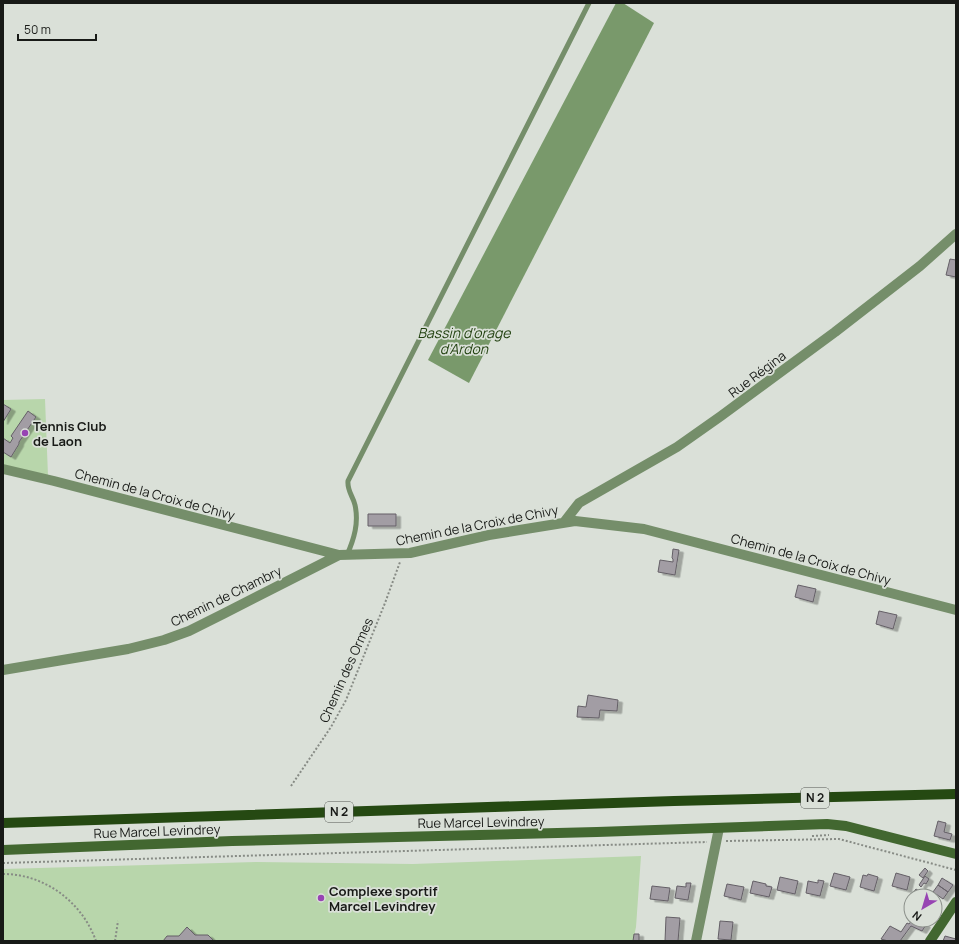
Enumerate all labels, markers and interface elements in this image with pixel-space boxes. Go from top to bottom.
scale bar [18,16,96,42]
text: 50 m [24,21,51,38]
water label: Bassin d'orage d'Ardon [417,323,511,358]
street label: Rue Régina [725,346,789,402]
place label: Tennis Club de Laon [33,417,106,450]
marker: Tennis Club de Laon [20,428,30,438]
street label: Chemin de la Croix de Chivy [73,464,237,524]
street label: Chemin de la Croix de Chivy [394,500,560,550]
street label: Chemin de la Croix de Chivy [729,529,893,589]
street label: Chemin de Chambry [168,561,285,631]
street label: Chemin des Ormes [315,615,377,725]
road number: N 2 [801,788,829,808]
road number: N 2 [325,802,353,822]
street label: Rue Marcel Levindrey [417,812,545,832]
street label: Rue Marcel Levindrey [93,820,221,842]
place label: Complexe sportif Marcel Levindrey [329,882,437,915]
north arrow [903,888,943,928]
marker: Complexe sportif Marcel Levindrey [316,893,326,903]
text: N [909,908,924,925]

